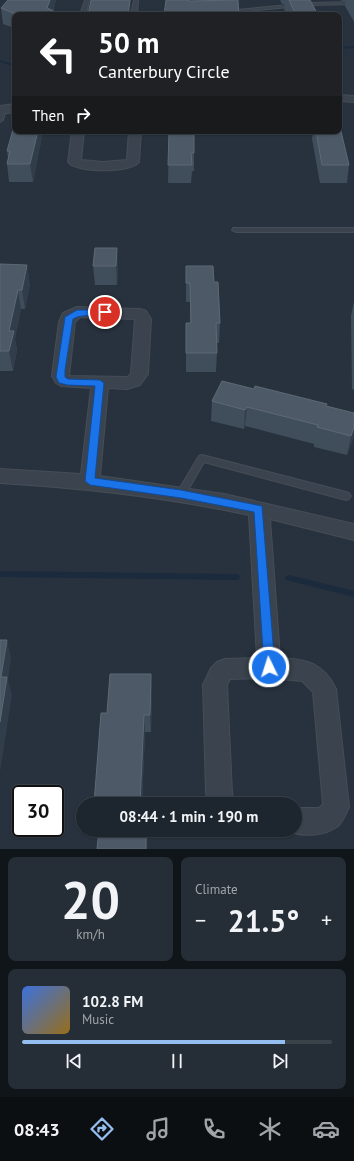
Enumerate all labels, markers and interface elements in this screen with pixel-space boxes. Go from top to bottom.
text: 50 m [98,24,159,61]
icon: left [32,28,84,80]
text: Canterbury Circle [98,60,230,83]
icon: right [72,104,94,126]
text: Then [32,106,64,125]
pin [88,295,122,329]
icon: arrive [94,301,116,323]
position arrow [248,646,290,688]
speed limit sign: 30 [12,785,64,837]
text: 08:44 · 1 min · 190 m [120,807,258,826]
text: 20 [61,866,120,933]
text: Climate [195,881,238,898]
text: 21.5° [228,901,299,940]
text: − [195,906,206,934]
text: + [321,906,332,934]
text: km/h [76,926,105,943]
text: 102.8 FM [82,992,143,1011]
text: Music [82,1011,114,1028]
icon: previous [63,1050,85,1072]
icon: pause [166,1050,188,1072]
icon: next [269,1050,291,1072]
icon: directions [88,1115,116,1143]
icon: music [144,1115,172,1143]
icon: phone [200,1115,228,1143]
icon: climate [256,1115,284,1143]
icon: car [312,1115,340,1143]
text: 08:43 [14,1118,60,1141]

